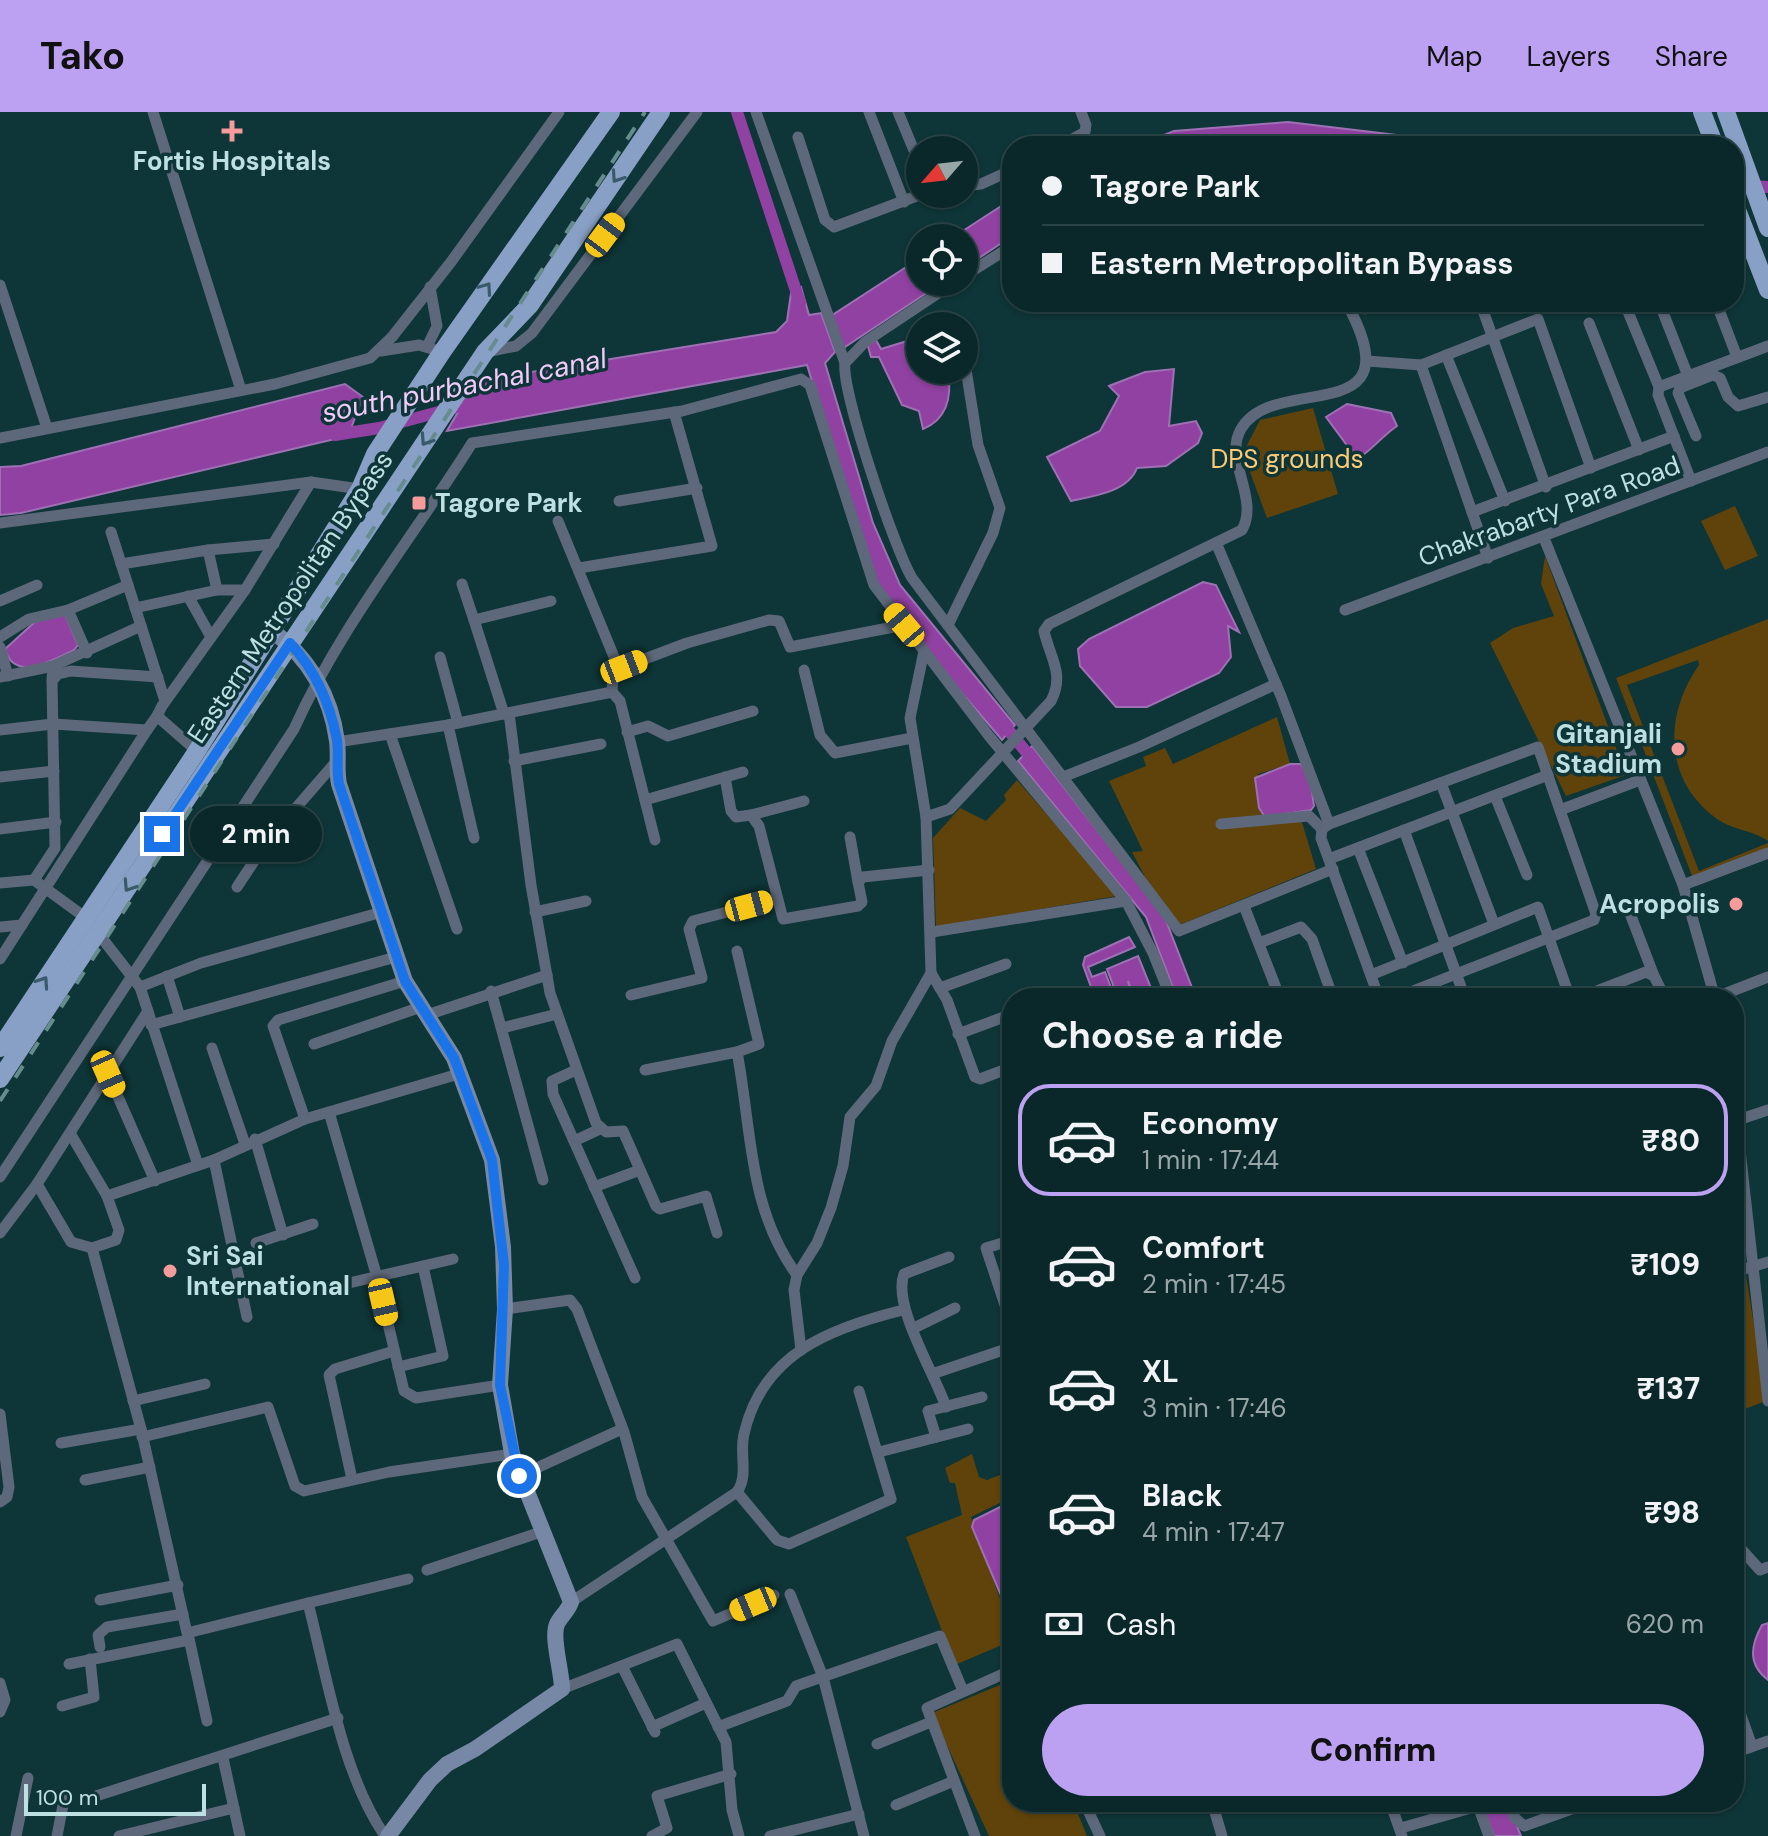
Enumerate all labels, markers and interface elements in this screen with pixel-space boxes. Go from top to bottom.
text: Tako [40,31,125,81]
text: Map [1426,38,1483,75]
text: Layers [1527,38,1611,75]
text: Share [1655,38,1728,75]
marker: Fortis Hospitals [221,120,243,142]
north arrow [906,136,978,208]
map controls [906,136,978,384]
place label: Fortis Hospitals [133,144,331,178]
text: Tagore Park [1090,167,1260,206]
one-way arrow [612,168,627,182]
car [581,209,629,261]
button: locate [906,224,978,296]
text: Eastern Metropolitan Bypass [1090,244,1514,283]
one-way arrow [476,282,491,297]
button: layers [906,312,978,384]
water label: south purbachal canal [319,340,610,431]
one-way arrow [421,431,436,446]
park label: DPS grounds [1210,442,1364,476]
street label: Eastern Metropolitan Bypass [179,445,401,749]
street label: Chakrabarty Para Road [1413,448,1685,574]
place label: Tagore Park [435,486,583,520]
marker: Tagore Park [410,494,428,512]
car [879,599,929,651]
car [597,647,651,687]
place label: Gitanjali Stadium [1555,717,1662,781]
marker: Gitanjali Stadium [1669,740,1687,758]
callout: 2 min [190,806,322,862]
route end [144,816,180,852]
text: 2 min [221,817,291,851]
one-way arrow [123,877,138,892]
place label: Acropolis [1599,887,1720,921]
car [723,888,775,924]
marker: Acropolis [1727,895,1745,913]
one-way arrow [33,977,48,991]
text: Choose a ride [1042,1012,1283,1059]
car [87,1047,129,1101]
icon: car [1046,1104,1118,1176]
text: Economy [1142,1104,1279,1143]
text: ₹80 [1641,1121,1700,1160]
text: 1 min · 17:44 [1142,1143,1279,1177]
icon: car [1046,1228,1118,1300]
text: Comfort [1142,1228,1265,1267]
place label: Sri Sai International [186,1239,350,1303]
text: ₹109 [1630,1245,1700,1284]
marker: Sri Sai International [161,1262,179,1280]
text: 2 min · 17:45 [1142,1267,1286,1301]
car [366,1276,400,1328]
icon: car [1046,1352,1118,1424]
text: XL [1142,1352,1179,1391]
text: ₹137 [1636,1369,1700,1408]
text: 3 min · 17:46 [1142,1391,1287,1425]
route start [501,1458,537,1494]
icon: car [1046,1476,1118,1548]
text: Black [1142,1476,1222,1515]
text: ₹98 [1644,1493,1700,1532]
text: 4 min · 17:47 [1142,1515,1285,1549]
car [726,1584,780,1624]
icon: cash [1042,1602,1086,1646]
text: Cash [1106,1605,1176,1644]
text: 620 m [1626,1607,1704,1641]
button: Confirm [1042,1704,1704,1796]
scale bar [24,1780,206,1816]
text: 100 m [36,1783,98,1812]

